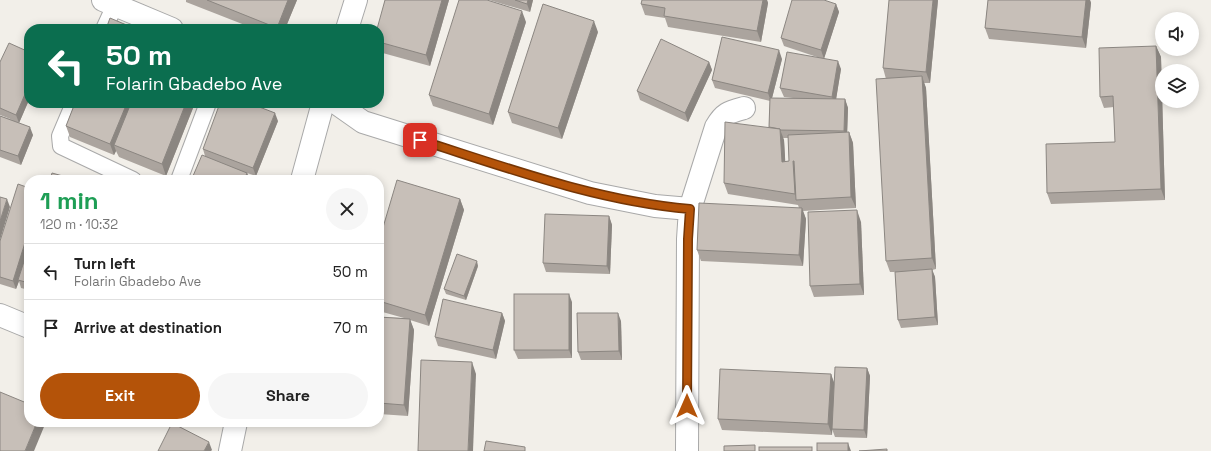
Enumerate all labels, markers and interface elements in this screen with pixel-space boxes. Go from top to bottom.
map controls [1155,12,1199,108]
button: sound [1155,12,1199,56]
text: 50 m [106,37,172,73]
icon: left [40,40,92,92]
button: layers [1155,64,1199,108]
text: Folarin Gbadebo Ave [106,72,282,95]
pin [403,123,437,157]
icon: arrive [409,129,431,151]
text: 1 min [40,185,99,216]
button: close [326,188,368,230]
text: 120 m · 10:32 [40,216,118,233]
text: Turn left [74,254,136,273]
icon: left [40,261,62,283]
text: 50 m [333,262,368,281]
text: Folarin Gbadebo Ave [74,273,201,290]
icon: arrive [40,317,62,339]
text: Arrive at destination [74,318,222,337]
text: 70 m [333,318,368,337]
button: Exit [40,373,200,419]
button: Share [208,373,368,419]
position arrow [666,385,708,427]

